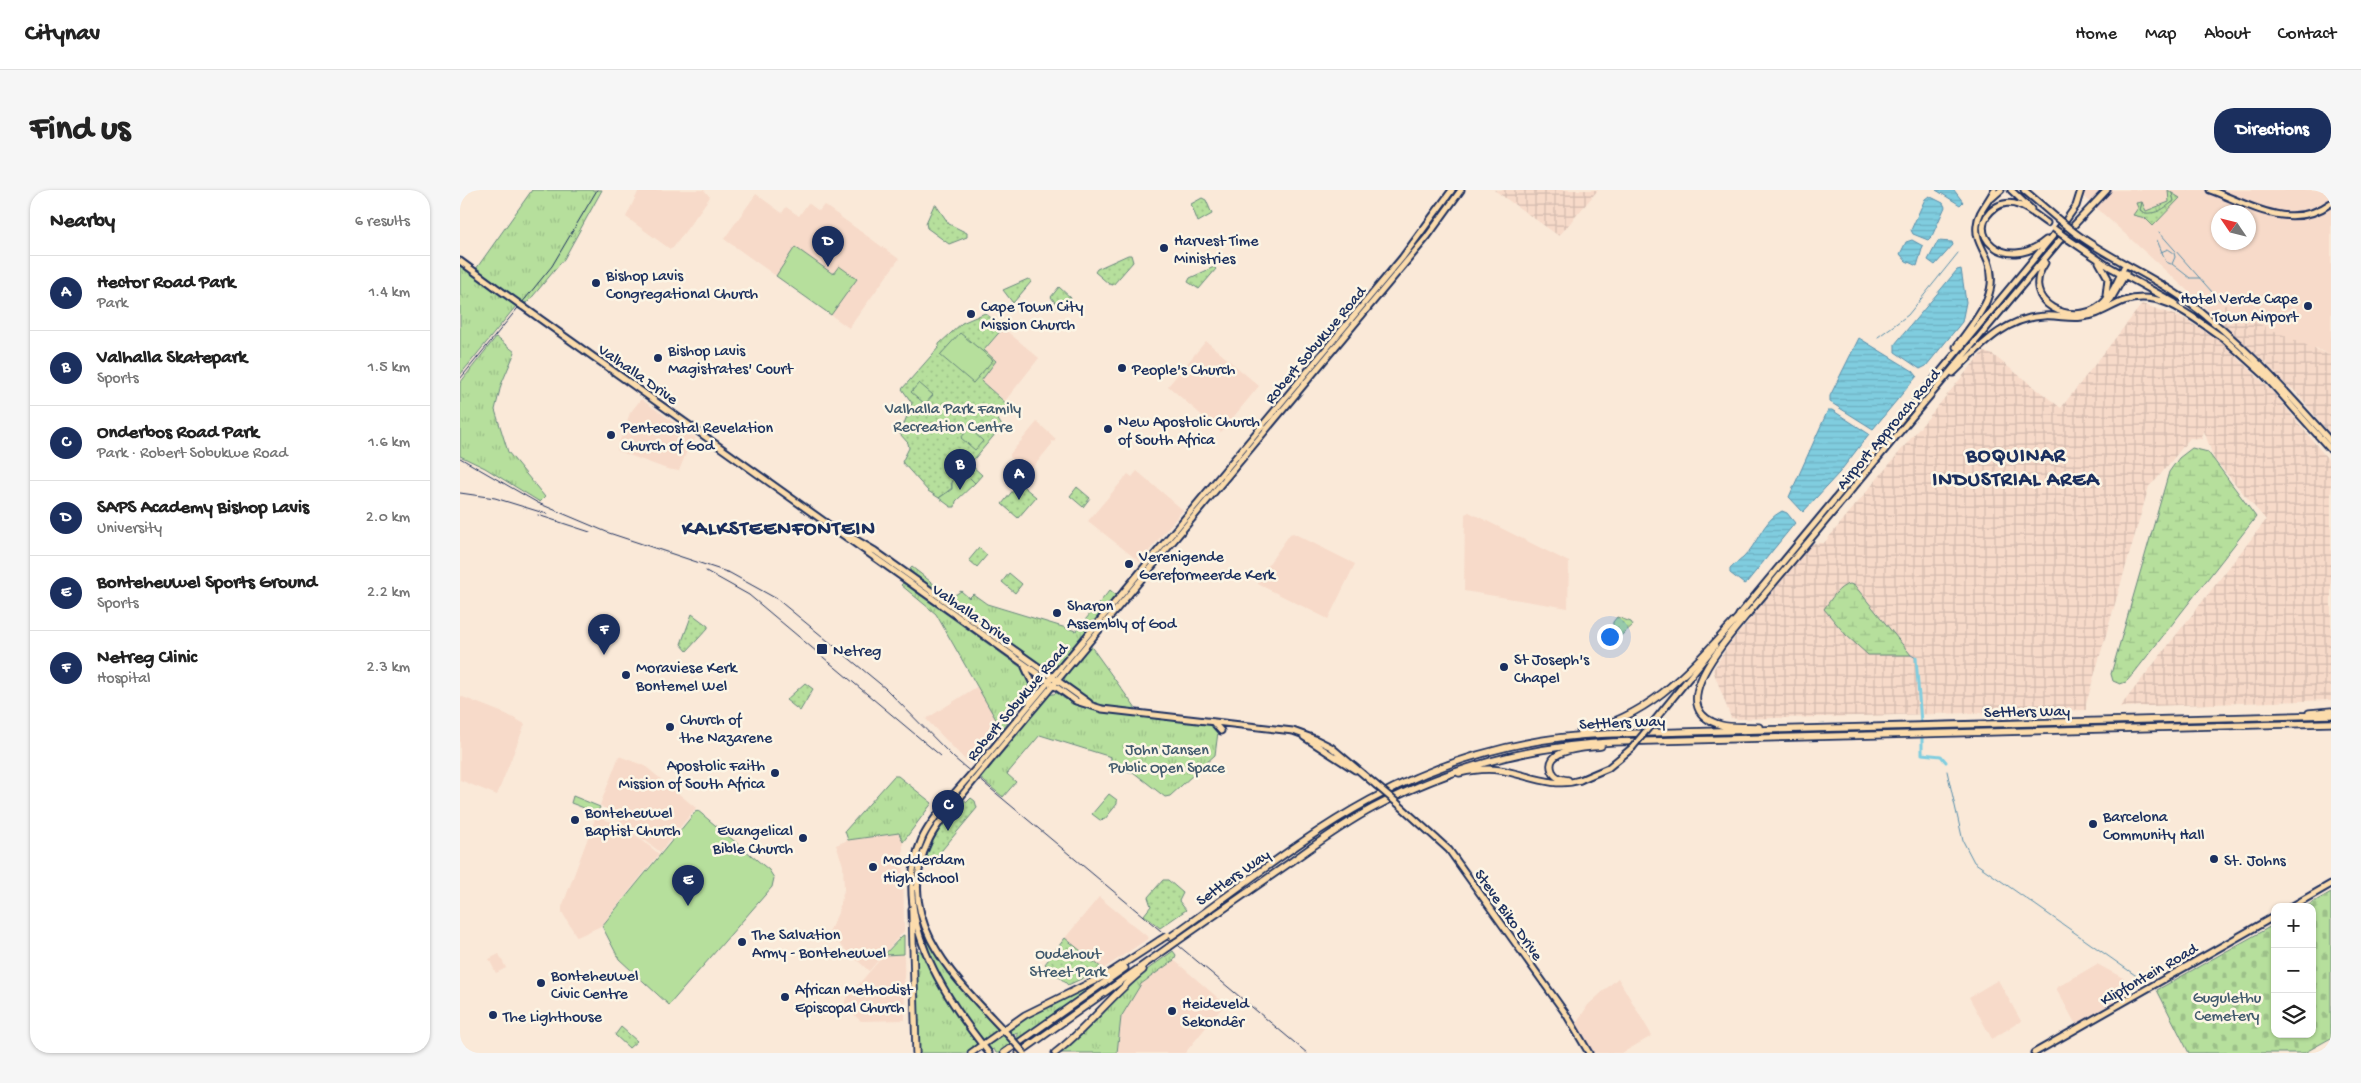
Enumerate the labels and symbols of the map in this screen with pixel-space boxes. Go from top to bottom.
north arrow [2211,205,2256,250]
pin: D [812,226,844,267]
place label: Harvest Time Ministries [1174,233,1259,270]
marker: Harvest Time Ministries [1158,242,1170,254]
place label: Bishop Lavis Congregational Church [605,268,759,305]
marker: Bishop Lavis Congregational Church [590,277,602,289]
street label: Robert Sobukwe Road [1262,282,1372,409]
place label: Hotel Verde Cape Town Airport [2181,291,2299,328]
place label: Cape Town City Mission Church [981,299,1083,336]
marker: Hotel Verde Cape Town Airport [2302,300,2314,312]
marker: Cape Town City Mission Church [965,308,977,320]
street label: Valhalla Drive [592,341,681,411]
place label: Bishop Lavis Magistrates' Court [667,343,794,380]
marker: Bishop Lavis Magistrates' Court [652,352,664,364]
marker: People's Church [1116,362,1128,374]
place label: People's Church [1131,362,1236,381]
street label: Airport Approach Road [1834,365,1947,494]
park label: Valhalla Park Family Recreation Centre [884,401,1021,438]
place label: New Apostolic Church of South Africa [1118,414,1260,451]
place label: Pentecostal Revelation Church of God [620,420,774,457]
marker: New Apostolic Church of South Africa [1102,423,1114,435]
marker: Pentecostal Revelation Church of God [605,429,617,441]
district label: BOQUINAR INDUSTRIAL AREA [1932,445,2100,494]
pin: B [944,449,976,490]
pin: A [1003,459,1035,500]
district label: KALKSTEENFONTEIN [681,518,876,543]
place label: Verenigende Gereformeerde Kerk [1138,549,1277,586]
marker: Verenigende Gereformeerde Kerk [1123,558,1135,570]
street label: Valhalla Drive [926,581,1015,651]
place label: Sharon Assembly of God [1067,598,1178,635]
marker: Sharon Assembly of God [1051,607,1063,619]
pin: F [588,614,620,655]
your location [1597,624,1623,650]
street label: Robert Sobukwe Road [964,639,1074,766]
marker: Netreg [815,642,829,656]
place label: Netreg [833,643,881,662]
place label: St Joseph's Chapel [1514,652,1590,689]
place label: Moraviese Kerk Bontemel Wel [635,660,738,697]
marker: St Joseph's Chapel [1498,661,1510,673]
marker: Moraviese Kerk Bontemel Wel [620,669,632,681]
street label: Settlers Way [1984,703,2070,724]
place label: Church of the Nazarene [679,712,773,749]
street label: Settlers Way [1579,713,1666,735]
marker: Church of the Nazarene [664,721,676,733]
park label: John Jansen Public Open Space [1108,742,1226,779]
place label: Apostolic Faith Mission of South Africa [619,758,766,795]
marker: Apostolic Faith Mission of South Africa [769,767,781,779]
pin: C [932,790,964,831]
place label: Bonteheuwel Baptist Church [584,805,681,842]
place label: Barcelona Community Hall [2102,809,2205,846]
marker: Bonteheuwel Baptist Church [569,814,581,826]
marker: Barcelona Community Hall [2087,818,2099,830]
place label: Evangelical Bible Church [712,823,793,860]
marker: Evangelical Bible Church [797,832,809,844]
street label: Settlers Way [1193,846,1275,911]
place label: Modderdam High School [883,852,965,889]
marker: St. Johns [2208,853,2220,865]
place label: St. Johns [2224,853,2287,872]
marker: Modderdam High School [867,861,879,873]
pin: E [672,865,704,906]
street label: Steve Biko Drive [1469,867,1546,966]
place label: The Salvation Army - Bonteheuwel [751,927,886,964]
marker: The Salvation Army - Bonteheuwel [736,936,748,948]
street label: Klipfontein Road [2098,940,2203,1012]
park label: Oudehout Street Park [1030,946,1108,983]
place label: Bonteheuwel Civic Centre [550,968,638,1005]
marker: Bonteheuwel Civic Centre [535,977,547,989]
place label: African Methodist Episcopal Church [795,982,914,1019]
park label: Gugulethu Cemetery [2193,990,2262,1027]
marker: African Methodist Episcopal Church [779,991,791,1003]
place label: Heideveld Sekondêr [1182,996,1250,1033]
marker: Heideveld Sekondêr [1166,1005,1178,1017]
marker: The Lighthouse [487,1009,499,1021]
place label: The Lighthouse [502,1009,603,1028]

